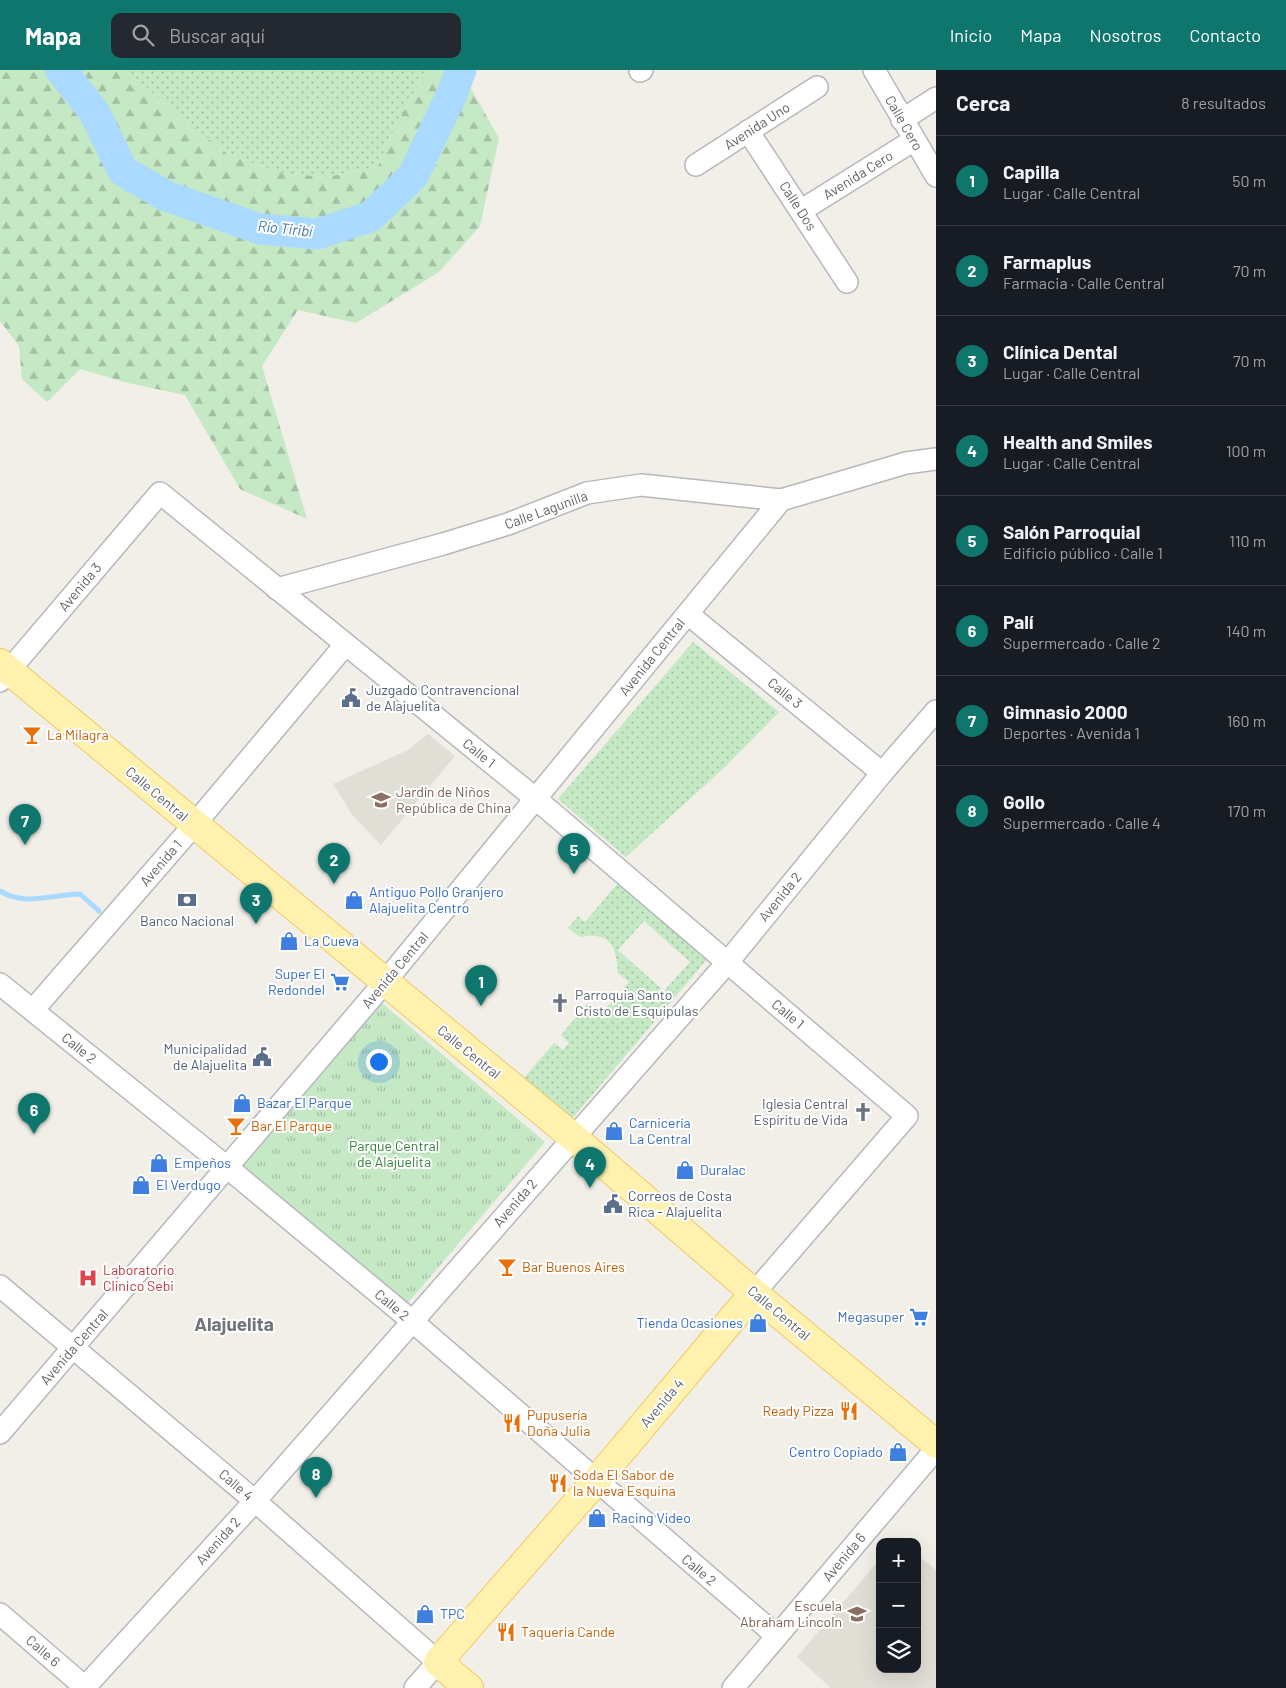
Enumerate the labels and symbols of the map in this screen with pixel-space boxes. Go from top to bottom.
street label: Calle Cero [882,92,927,153]
street label: Avenida Uno [721,98,793,153]
street label: Avenida Cero [820,146,896,203]
street label: Calle Dos [776,178,821,234]
water label: Río Tiribí [257,216,314,240]
street label: Calle Lagunilla [502,487,590,532]
street label: Avenida 3 [54,559,105,614]
street label: Avenida Central [615,615,688,699]
street label: Calle 3 [765,674,806,712]
place label: Juzgado Contravencional de Alajuelita [366,681,519,714]
public building icon: Juzgado Contravencional de Alajuelita [340,687,362,709]
bar icon: La Milagra [21,724,43,746]
place label: La Milagra [47,726,109,743]
street label: Calle 1 [460,734,499,771]
street label: Calle Central [123,763,192,825]
place label: Jardín de Niños República de China [396,783,511,816]
school or university icon: Jardín de Niños República de China [370,789,392,811]
pin: 7 [9,804,41,845]
pin: 5 [558,833,590,874]
street label: Avenida 1 [136,836,185,889]
pin: 2 [318,843,350,884]
street label: Avenida 2 [755,869,805,925]
pin: 3 [240,883,272,924]
place label: Antiguo Pollo Granjero Alajuelita Centro [369,883,504,916]
bank icon: Banco Nacional [176,889,198,911]
shop icon: Antiguo Pollo Granjero Alajuelita Centro [343,889,365,911]
place label: Banco Nacional [140,912,234,929]
street label: Avenida Central [358,928,432,1011]
shop icon: La Cueva [278,930,300,952]
place label: La Cueva [304,932,359,949]
place label: Super El Redondel [268,965,325,998]
pin: 1 [465,965,497,1006]
supermarket icon: Super El Redondel [329,971,351,993]
place label: Parroquia Santo Cristo de Esquipulas [575,986,699,1019]
church icon: Parroquia Santo Cristo de Esquipulas [549,992,571,1014]
street label: Calle 1 [769,995,808,1032]
street label: Calle Central [434,1021,504,1082]
street label: Calle 2 [59,1028,100,1067]
place label: Municipalidad de Alajuelita [163,1040,247,1073]
public building icon: Municipalidad de Alajuelita [251,1046,273,1068]
your location [366,1049,392,1075]
shop icon: Bazar El Parque [231,1092,253,1114]
pin: 6 [18,1093,50,1134]
place label: Bazar El Parque [257,1094,352,1111]
place label: Iglesia Central Espíritu de Vida [754,1095,848,1128]
church icon: Iglesia Central Espíritu de Vida [852,1101,874,1123]
place label: Carnicería La Central [629,1114,691,1147]
bar icon: Bar El Parque [225,1115,247,1137]
place label: Bar El Parque [251,1117,332,1134]
shop icon: Carnicería La Central [603,1120,625,1142]
park label: Parque Central de Alajuelita [349,1137,439,1170]
pin: 4 [574,1147,606,1188]
shop icon: Empeños [148,1152,170,1174]
place label: Empeños [174,1154,231,1171]
shop icon: Duralac [674,1159,696,1181]
place label: Duralac [700,1161,746,1178]
shop icon: El Verdugo [130,1174,152,1196]
street label: Avenida 2 [489,1175,540,1230]
place label: El Verdugo [156,1176,221,1193]
place label: Correos de Costa Rica - Alajuelita [628,1187,732,1220]
public building icon: Correos de Costa Rica - Alajuelita [602,1193,624,1215]
bar icon: Bar Buenos Aires [496,1256,518,1278]
place label: Bar Buenos Aires [522,1258,625,1275]
place label: Laboratorio Clinico Sebi [103,1261,174,1294]
hospital icon: Laboratorio Clinico Sebi [77,1267,99,1289]
street label: Calle Central [745,1282,814,1344]
street label: Calle 2 [372,1285,413,1324]
street label: Avenida Central [36,1305,111,1388]
supermarket icon: Megasuper [908,1306,930,1328]
place label: Megasuper [837,1308,904,1325]
district label: Alajuelita [194,1312,274,1335]
shop icon: Tienda Ocasiones [747,1312,769,1334]
place label: Tienda Ocasiones [637,1314,743,1331]
street label: Avenida 4 [636,1375,687,1431]
restaurant icon: Ready Pizza [838,1400,860,1422]
place label: Ready Pizza [763,1402,834,1419]
place label: Pupusería Doña Julia [527,1406,590,1439]
restaurant icon: Pupusería Doña Julia [501,1412,523,1434]
shop icon: Centro Copiado [887,1441,909,1463]
place label: Centro Copiado [789,1443,883,1460]
pin: 8 [300,1457,332,1498]
street label: Calle 4 [216,1465,257,1504]
place label: Soda El Sabor de la Nueva Esquina [573,1466,676,1499]
restaurant icon: Soda El Sabor de la Nueva Esquina [547,1472,569,1494]
shop icon: Racing Video [586,1507,608,1529]
place label: Racing Video [612,1509,691,1526]
street label: Avenida 2 [192,1513,243,1568]
street label: Avenida 6 [818,1529,869,1584]
street label: Calle 2 [679,1550,720,1589]
place label: Escuela Abraham Lincoln [740,1597,842,1630]
shop icon: TPC [414,1603,436,1625]
school or university icon: Escuela Abraham Lincoln [846,1603,868,1625]
place label: TPC [440,1605,465,1622]
restaurant icon: Taqueria Cande [495,1621,517,1643]
place label: Taqueria Cande [521,1623,615,1640]
street label: Calle 6 [23,1631,64,1670]

